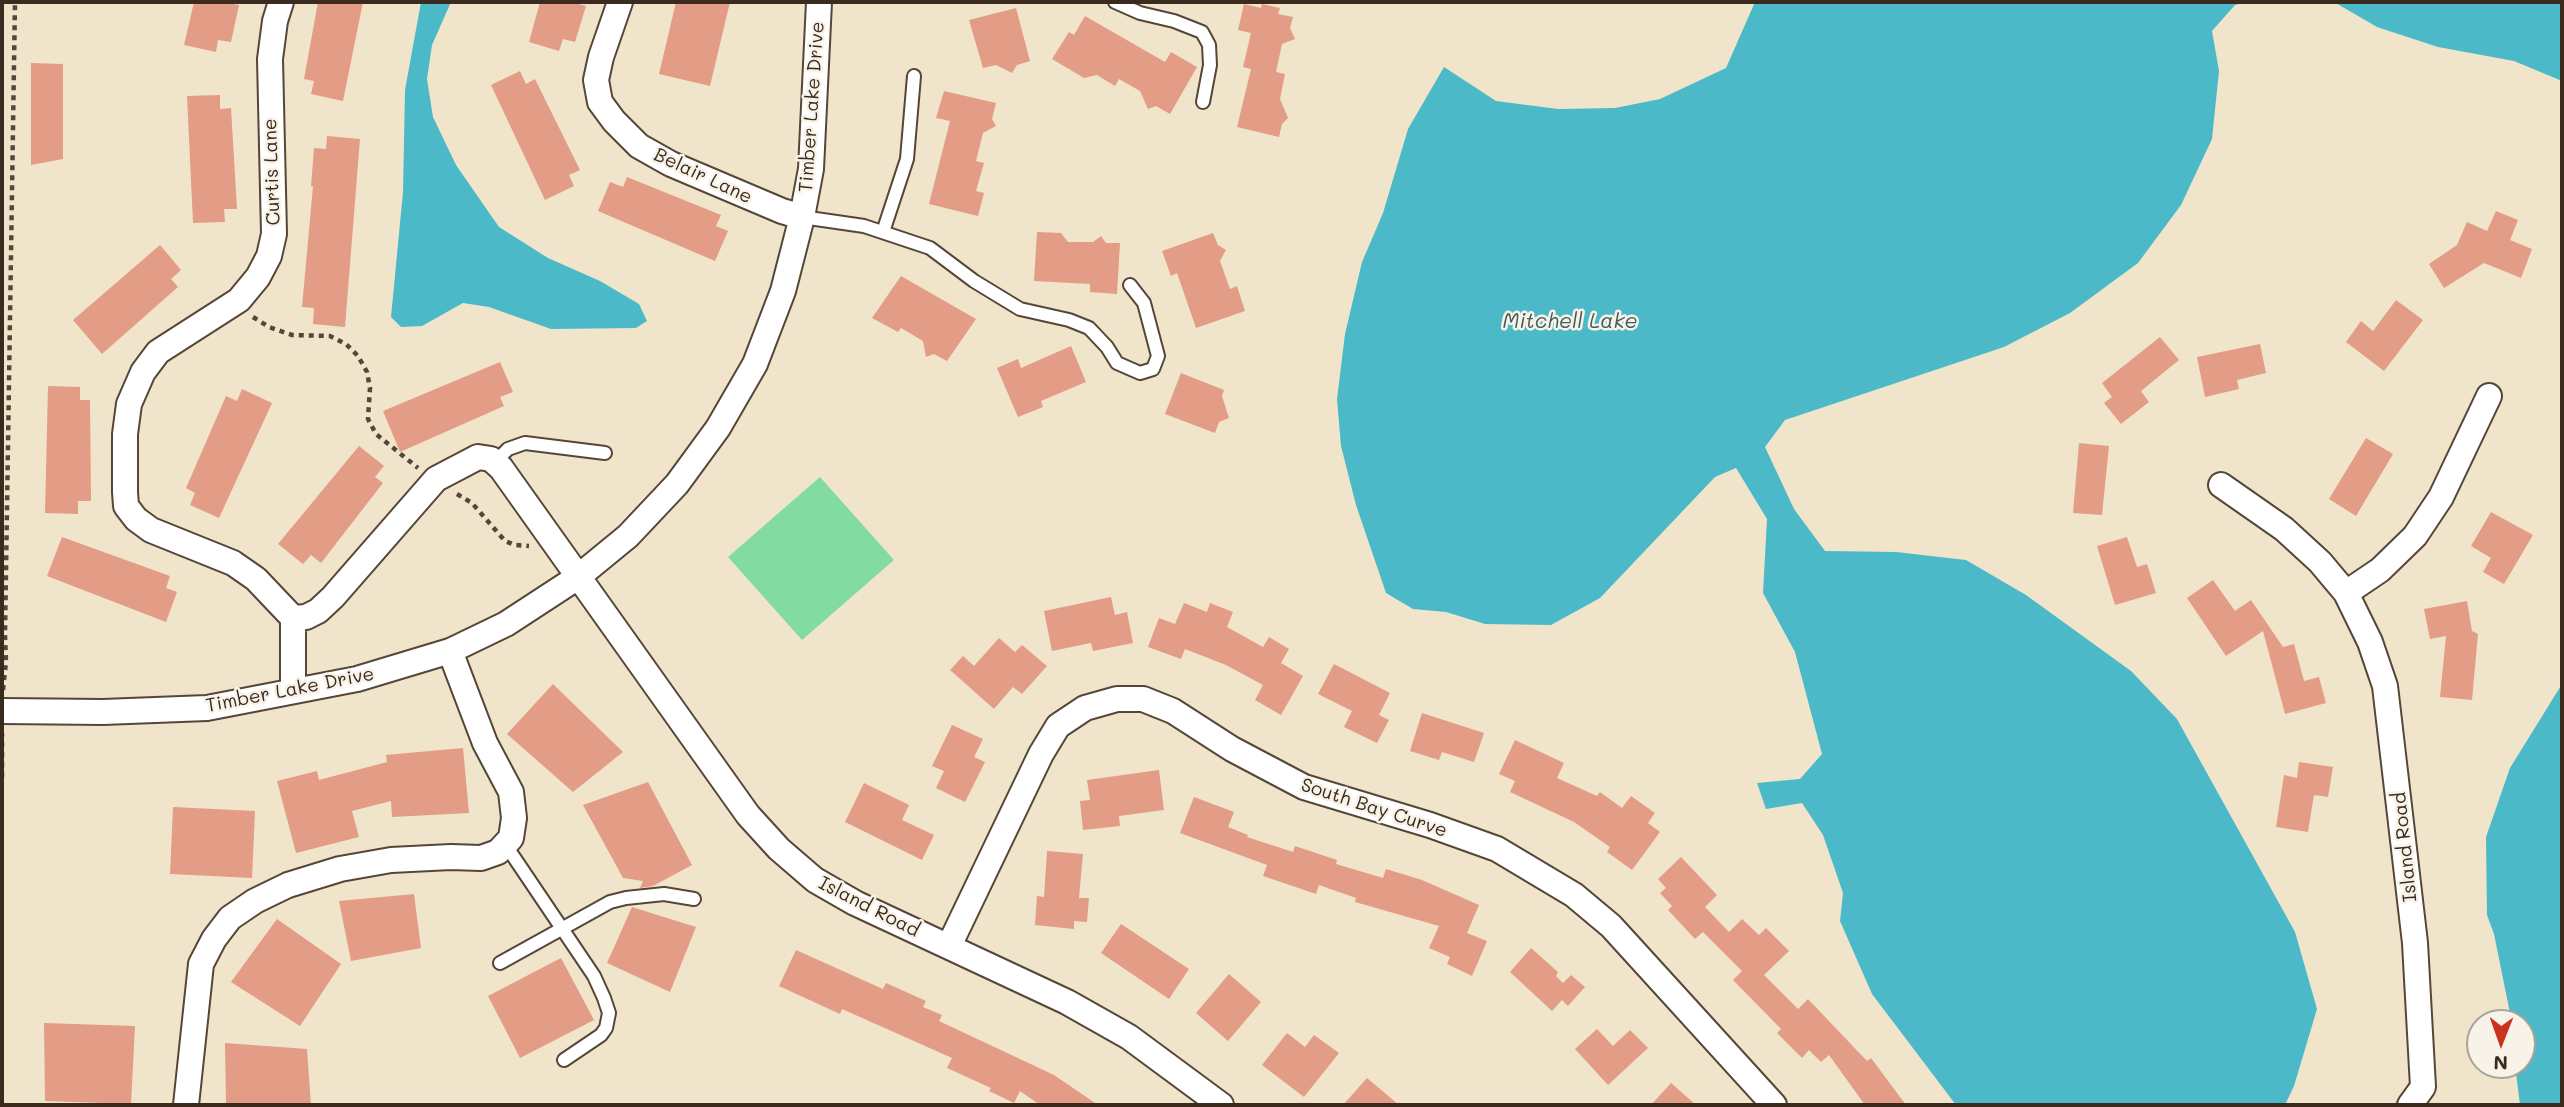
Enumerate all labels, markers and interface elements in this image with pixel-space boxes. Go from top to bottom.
street label: Timber Lake Drive [795,21,829,193]
street label: Curtis Lane [259,118,285,226]
street label: Belair Lane [650,143,756,209]
water label: Mitchell Lake [1502,309,1638,335]
street label: Timber Lake Drive [204,662,376,718]
street label: South Bay Curve [1298,774,1450,842]
street label: Island Road [2388,791,2422,903]
street label: Island Road [815,872,923,942]
north arrow [2466,1009,2536,1079]
text: N [2493,1051,2508,1076]

